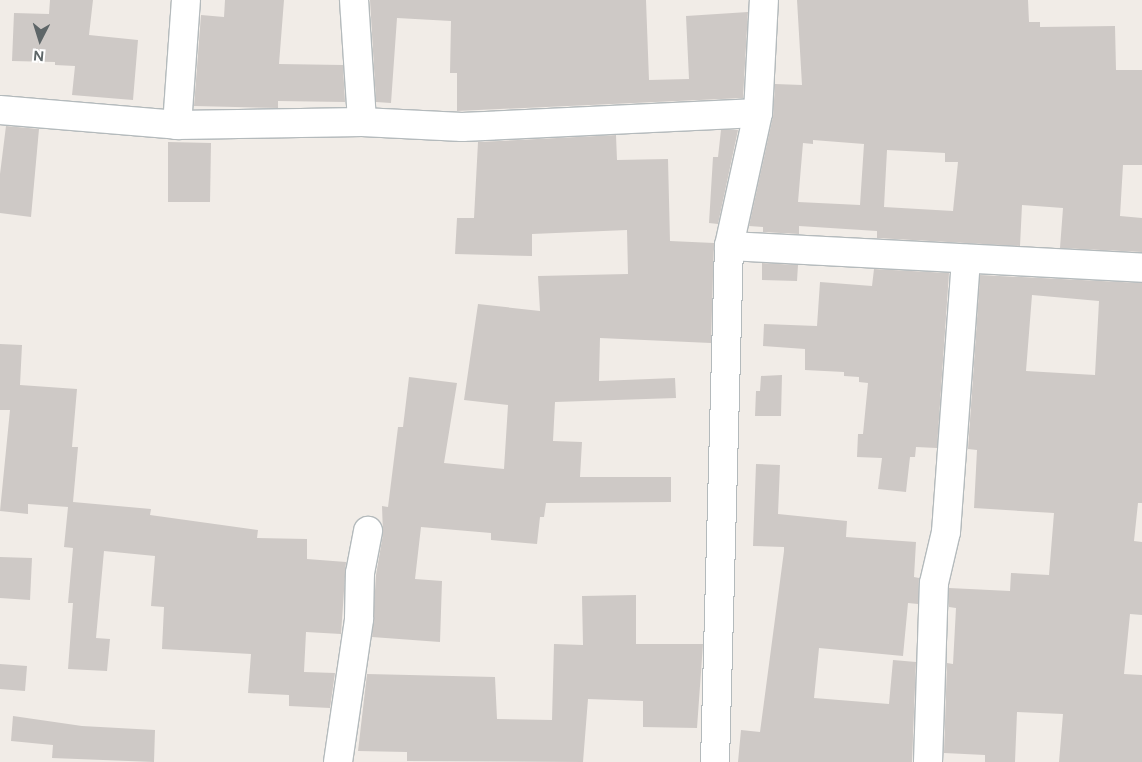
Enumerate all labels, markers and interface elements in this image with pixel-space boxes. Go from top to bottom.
north arrow [15,15,65,65]
text: N [33,47,45,64]

